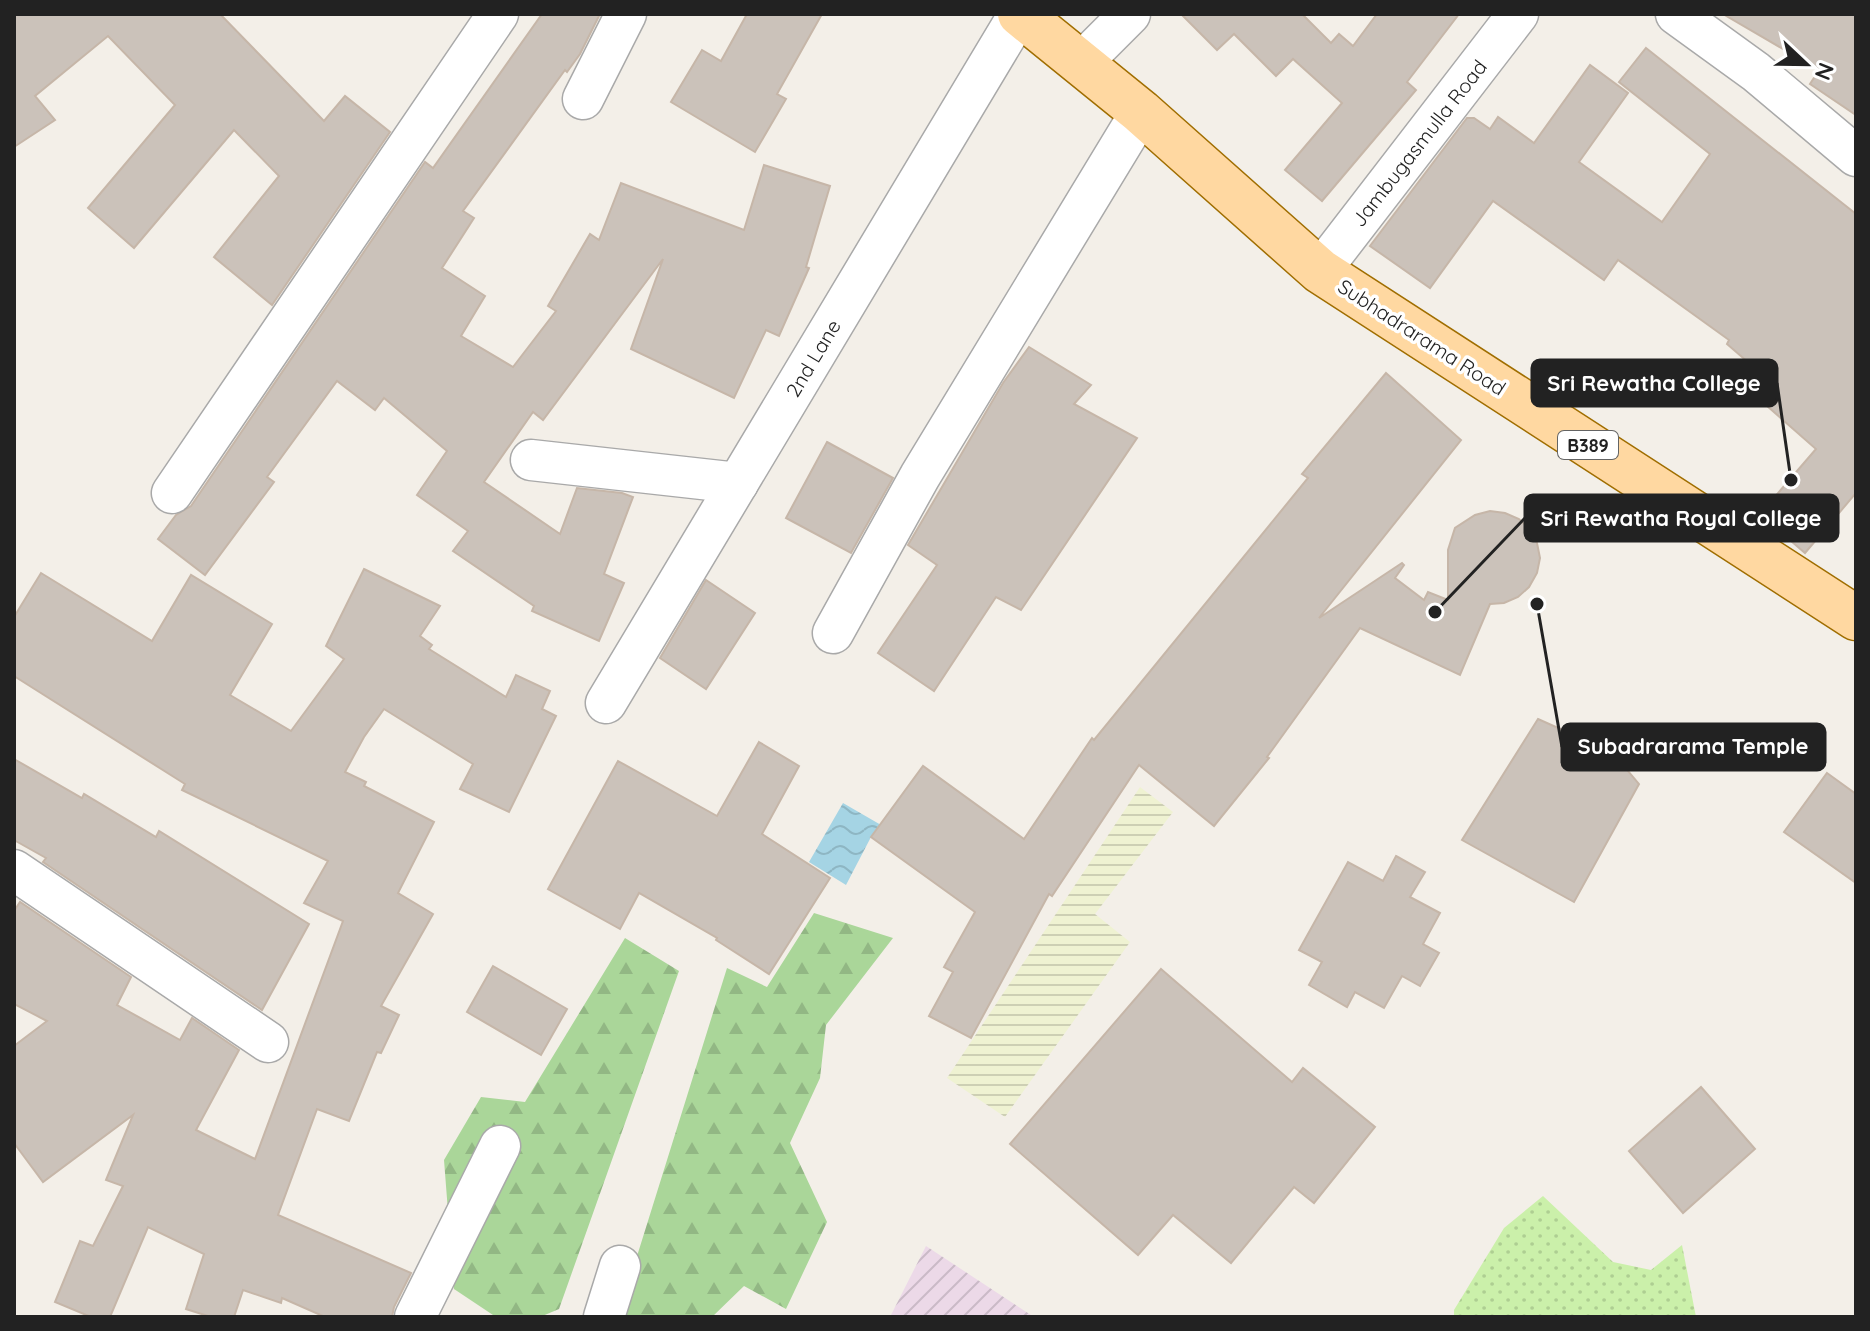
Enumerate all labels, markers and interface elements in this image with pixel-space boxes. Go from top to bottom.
north arrow [1766,24,1846,104]
street label: Jambugasmulla Road [1346,55,1492,231]
text: N [1809,59,1841,84]
street label: Subhadrarama Road [1333,273,1511,401]
street label: 2nd Lane [780,315,846,401]
callout: Sri Rewatha College [1532,360,1777,406]
text: Sri Rewatha College [1547,369,1761,397]
road number: B389 [1558,431,1618,459]
callout: Sri Rewatha Royal College [1525,495,1838,541]
text: Sri Rewatha Royal College [1541,504,1821,532]
callout: Subadrarama Temple [1562,724,1825,770]
text: Subadrarama Temple [1578,732,1808,760]

